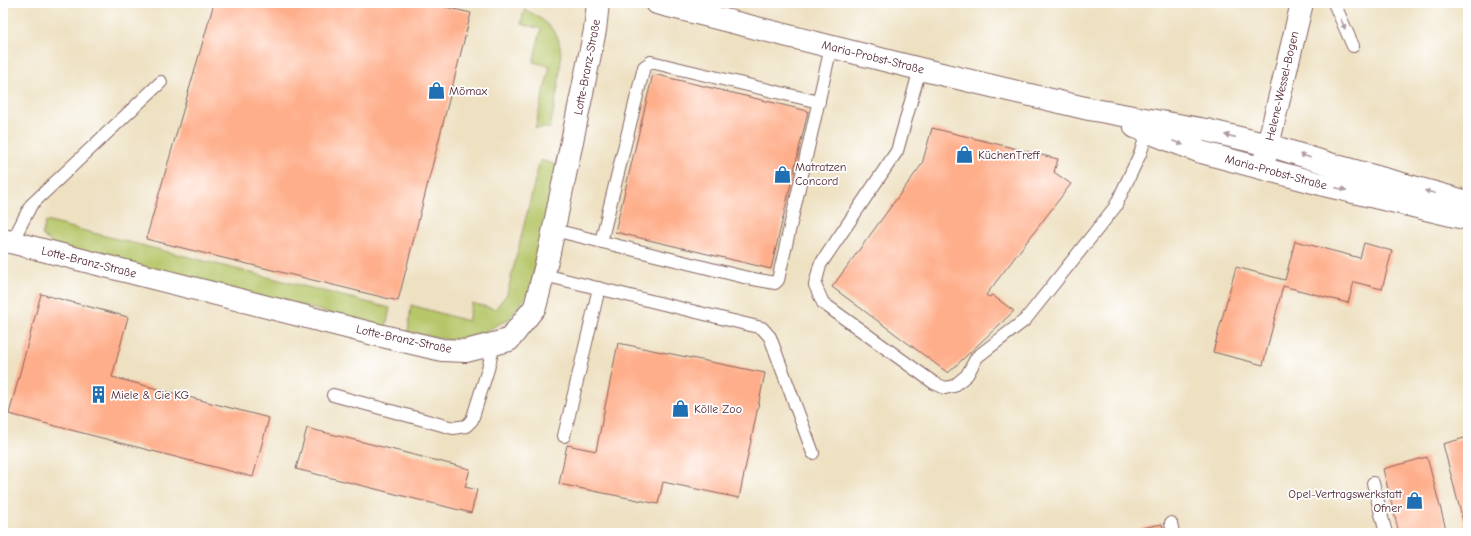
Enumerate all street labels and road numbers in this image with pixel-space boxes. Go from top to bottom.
street label: Lotte-Branz-Straße [571,18,603,116]
street label: Helene-Wessel-Bogen [1263,30,1301,142]
street label: Maria-Probst-Straße [820,37,926,77]
street label: Maria-Probst-Straße [1223,152,1329,192]
street label: Lotte-Branz-Straße [40,243,138,281]
street label: Lotte-Branz-Straße [355,322,453,356]

